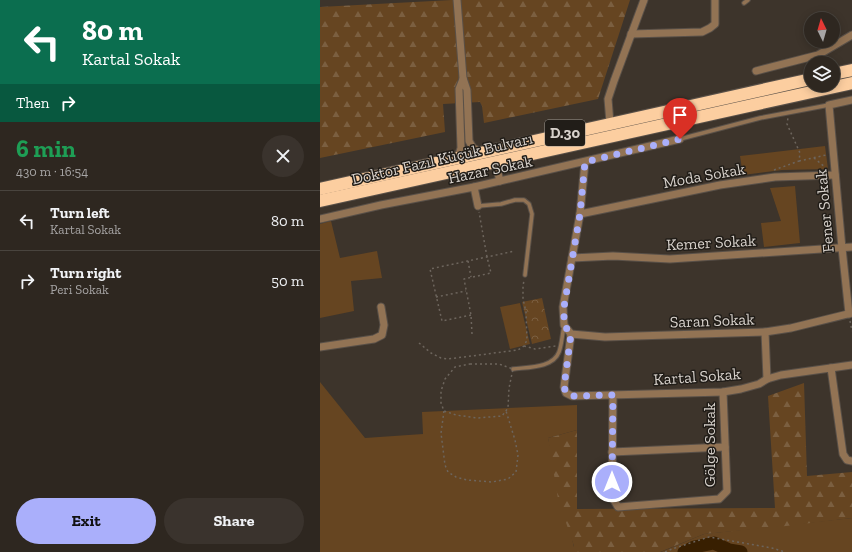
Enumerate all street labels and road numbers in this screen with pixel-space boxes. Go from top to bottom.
road number: D.30 [545,120,585,146]
street label: Doktor Fazıl Küçük Bulvarı [350,128,535,189]
street label: Hazar Sokak [446,151,535,188]
street label: Moda Sokak [661,159,747,192]
street label: Fener Sokak [811,168,838,254]
street label: Kemer Sokak [666,231,757,254]
street label: Saran Sokak [669,310,755,331]
street label: Kartal Sokak [653,364,742,389]
street label: Gölge Sokak [700,402,719,487]

